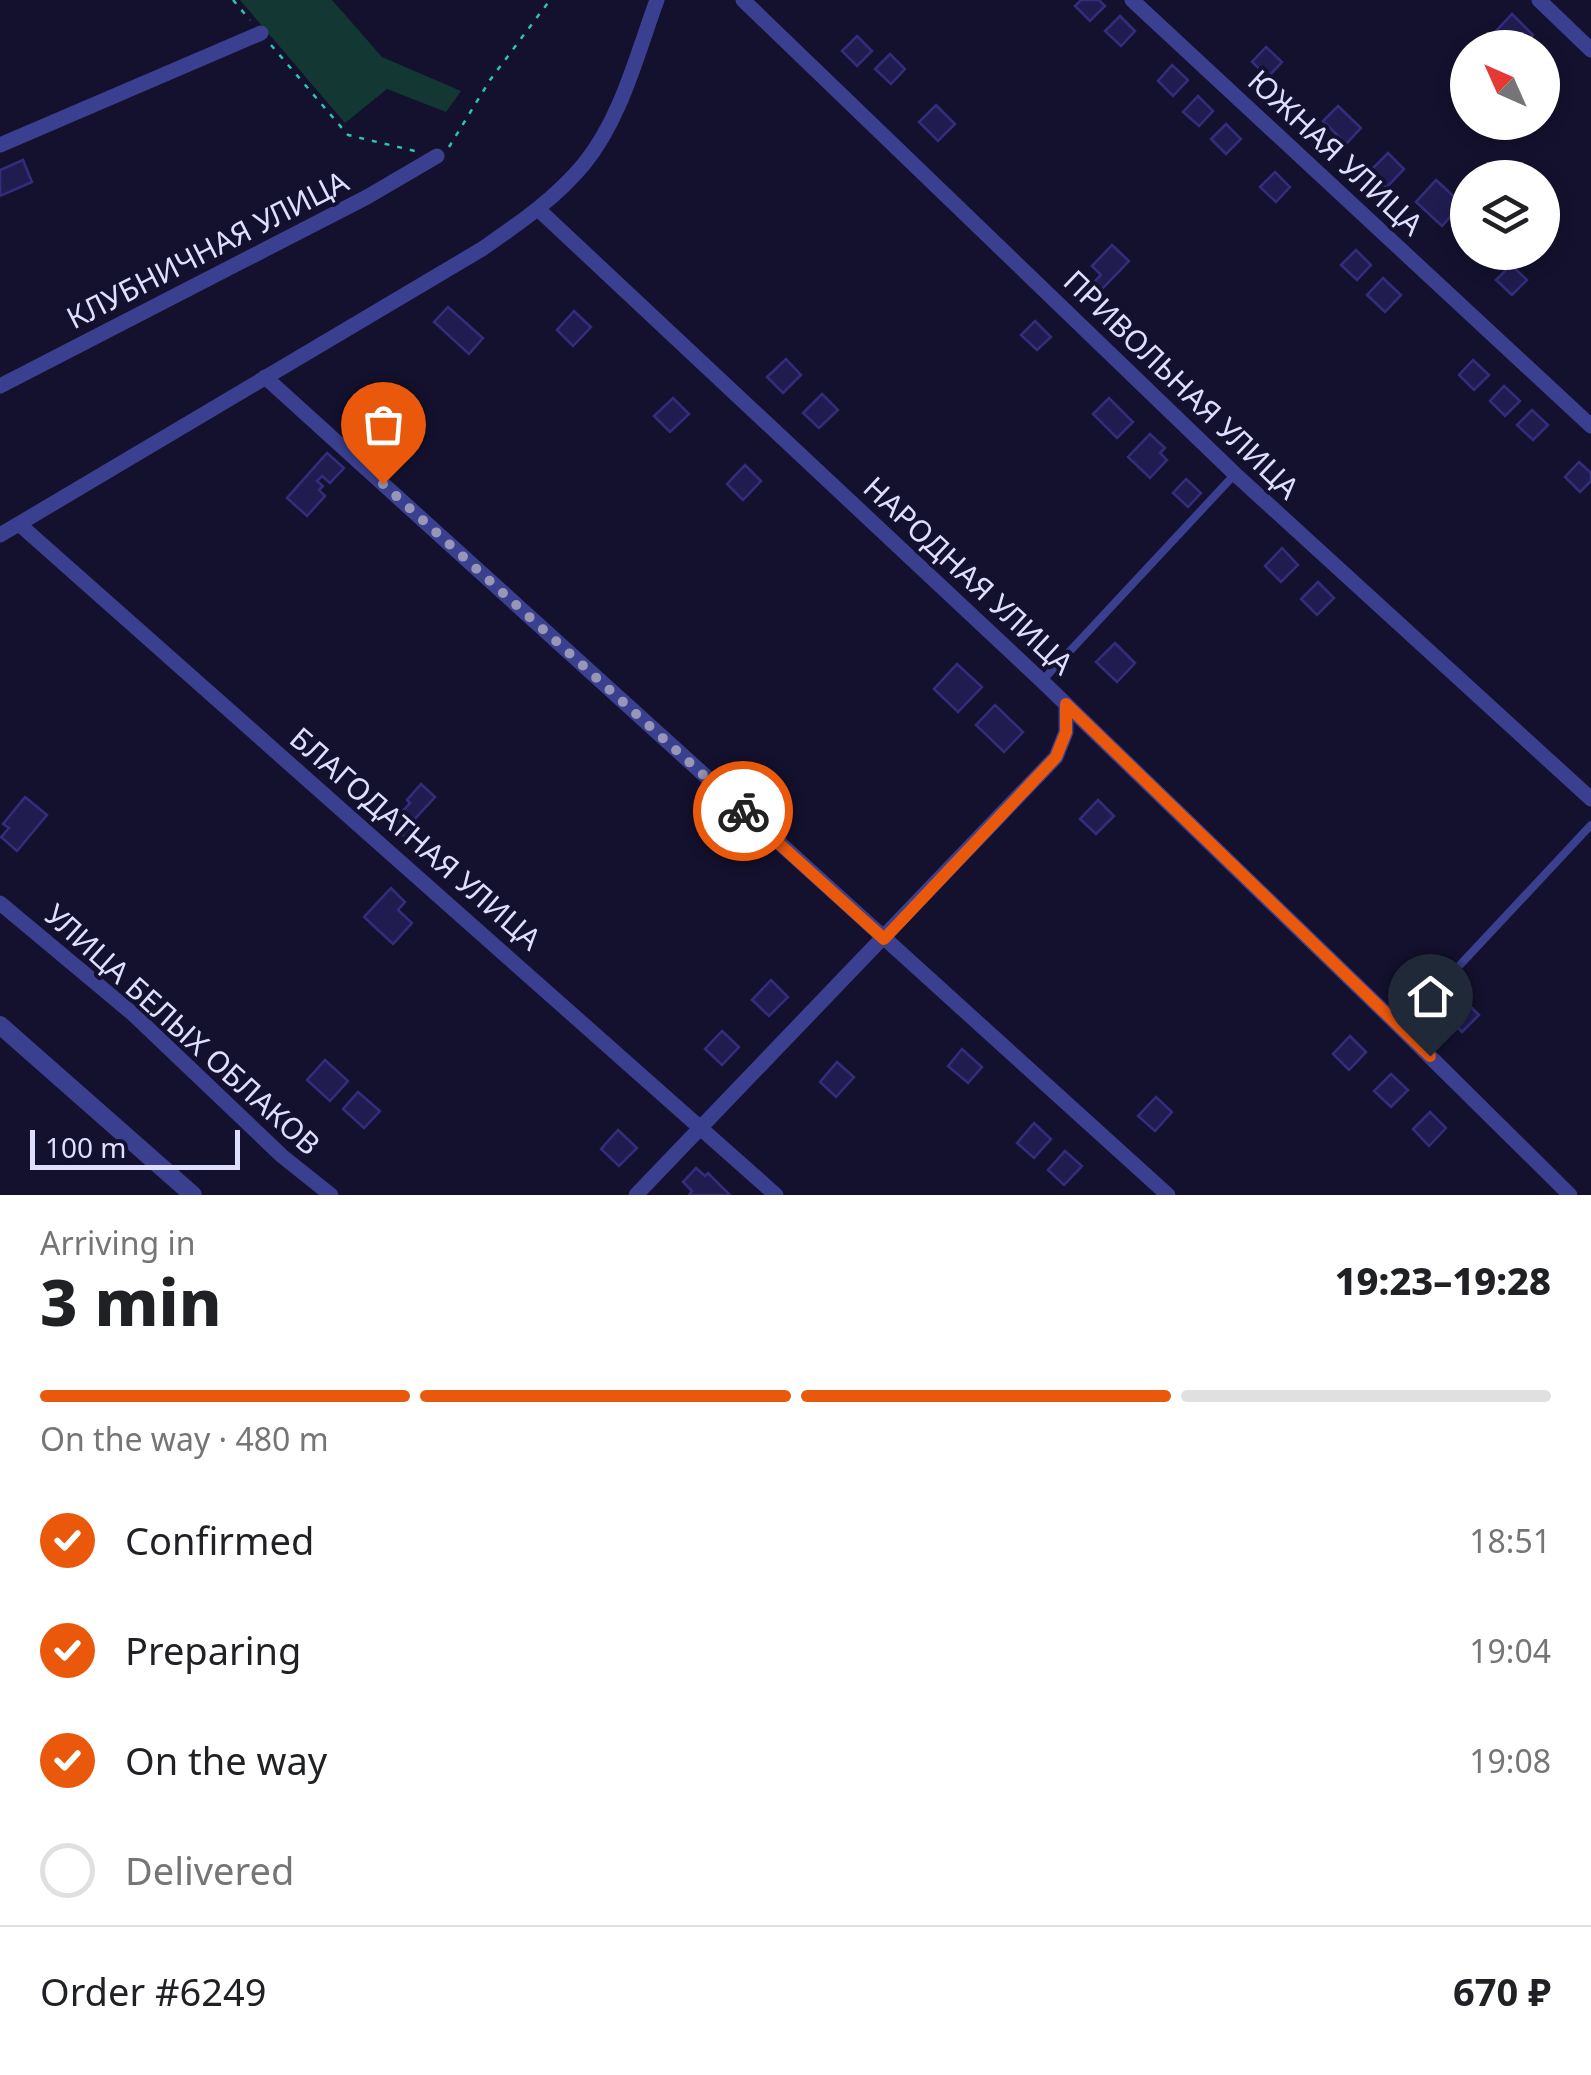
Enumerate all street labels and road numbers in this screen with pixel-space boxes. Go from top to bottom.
street label: ЮЖНАЯ УЛИЦА [1240,60,1433,245]
street label: КЛУБНИЧНАЯ УЛИЦА [59,160,356,338]
street label: ПРИВОЛЬНАЯ УЛИЦА [1055,260,1309,508]
street label: НАРОДНАЯ УЛИЦА [855,467,1083,684]
street label: БЛАГОДАТНАЯ УЛИЦА [282,717,551,959]
street label: УЛИЦА БЕЛЫХ ОБЛАКОВ [37,894,329,1164]

